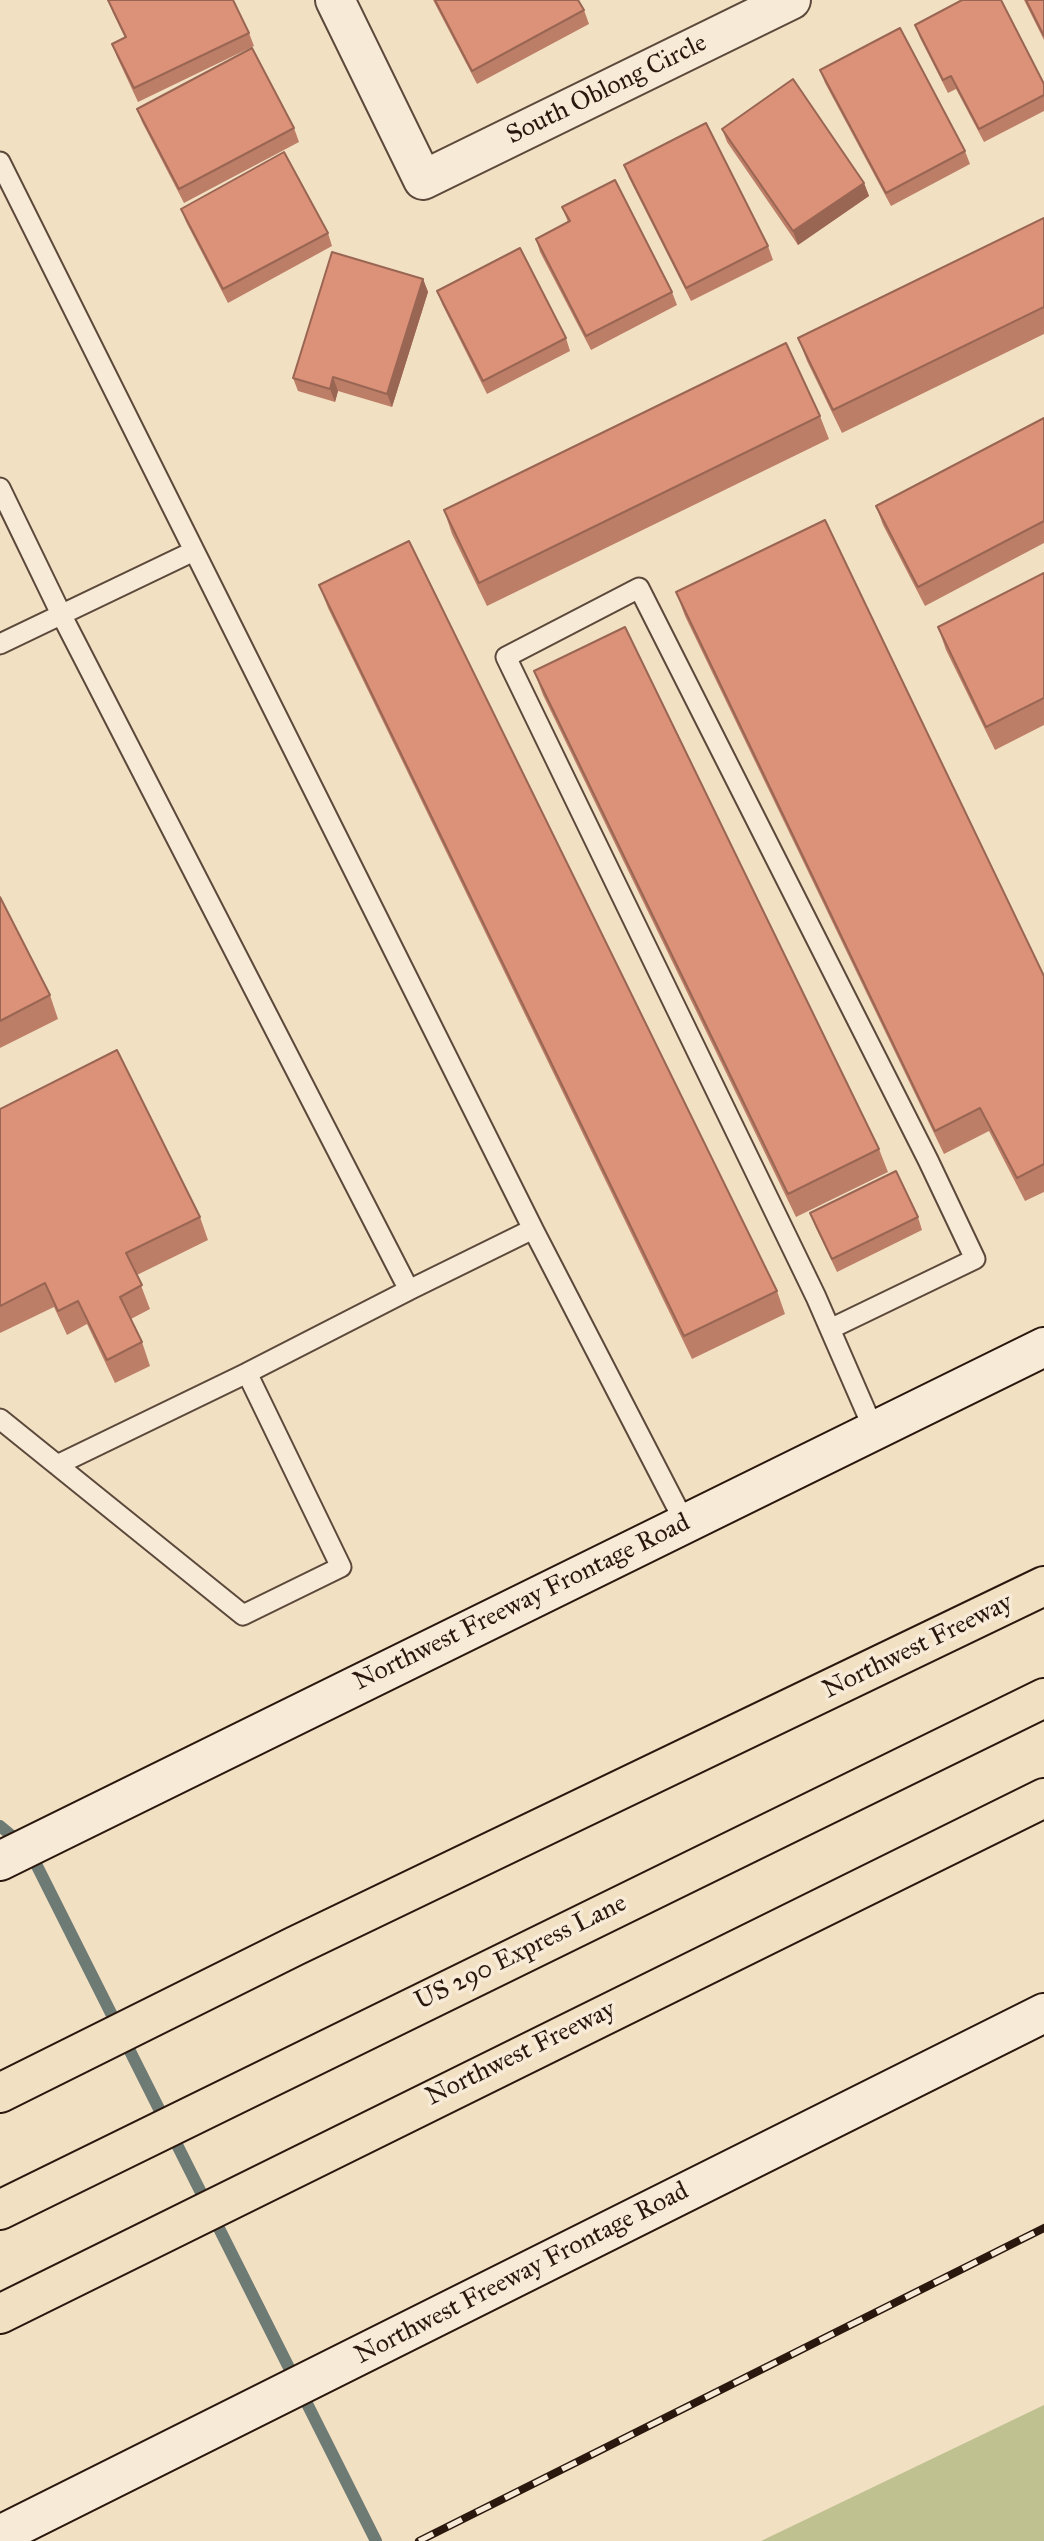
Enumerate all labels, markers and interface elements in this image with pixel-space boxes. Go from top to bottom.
street label: South Oblong Circle [502,28,712,152]
street label: Northwest Freeway Frontage Road [349,1508,695,1698]
street label: Northwest Freeway [818,1588,1018,1706]
street label: US 290 Express Lane [410,1888,632,2018]
street label: Northwest Freeway [421,1995,621,2113]
street label: Northwest Freeway Frontage Road [350,2176,694,2372]

